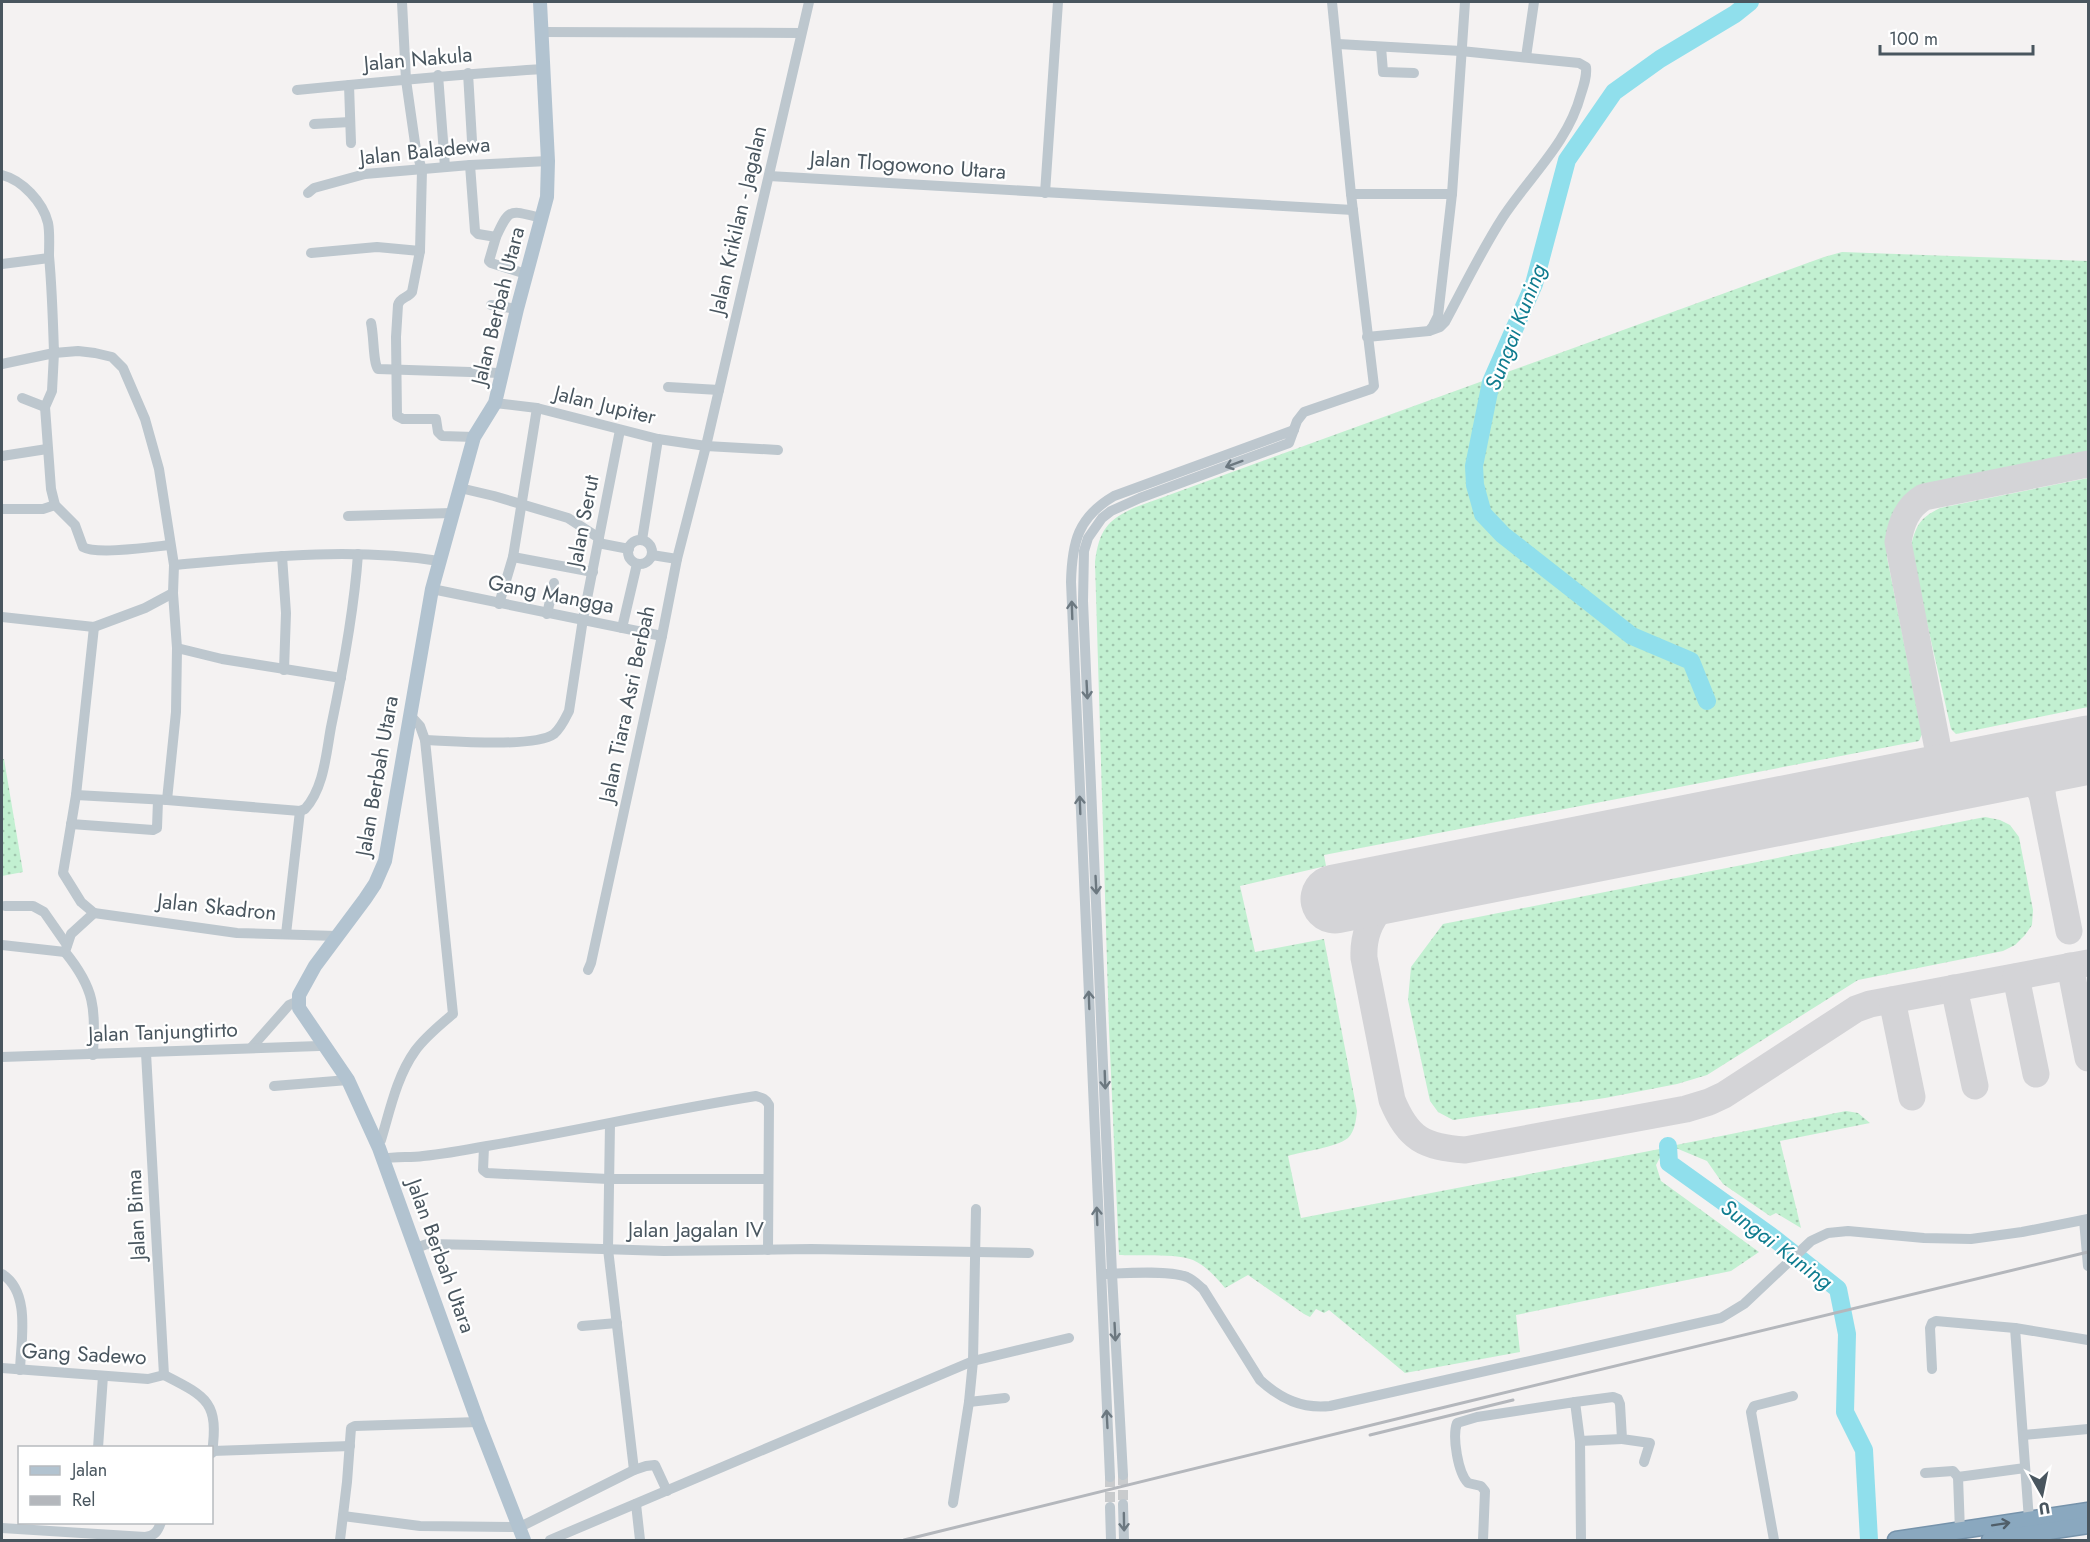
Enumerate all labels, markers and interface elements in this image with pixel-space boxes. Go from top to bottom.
scale bar [1880,18,2033,56]
text: 100 m [1889,26,1938,52]
street label: Jalan Nakula [360,39,473,79]
street label: Jalan Krikilan - Jagalan [701,123,774,320]
street label: Jalan Baladewa [355,129,492,173]
street label: Jalan Tlogowono Utara [806,143,1007,187]
street label: Jalan Berbah Utara [463,224,532,391]
water label: Sungai Kuning [1476,259,1554,395]
street label: Jalan Jupiter [548,377,660,432]
one-way arrow [1225,459,1244,470]
street label: Jalan Serut [559,472,607,572]
street label: Gang Mangga [485,567,617,621]
one-way arrow [1066,601,1077,621]
street label: Jalan Tiara Asri Berbah [591,603,663,808]
one-way arrow [1082,680,1093,700]
street label: Jalan Berbah Utara [348,694,406,861]
one-way arrow [1075,795,1086,815]
one-way arrow [1091,875,1102,895]
street label: Jalan Skadron [153,886,278,928]
one-way arrow [1083,990,1094,1010]
street label: Jalan Tanjungtirto [85,1014,238,1050]
one-way arrow [1099,1070,1110,1090]
street label: Jalan Bima [119,1169,154,1264]
street label: Jalan Berbah Utara [398,1172,483,1337]
water label: Sungai Kuning [1714,1191,1840,1297]
one-way arrow [1092,1206,1103,1226]
street label: Jalan Jagalan IV [625,1215,764,1245]
one-way arrow [1110,1322,1121,1342]
street label: Gang Sadewo [21,1336,147,1372]
one-way arrow [1101,1410,1112,1430]
legend [18,1446,213,1524]
text: Jalan [70,1457,107,1483]
north arrow [2012,1464,2072,1524]
text: Rel [72,1487,96,1513]
text: U [2037,1496,2052,1521]
one-way arrow [1118,1512,1129,1532]
one-way arrow [1990,1518,2010,1529]

